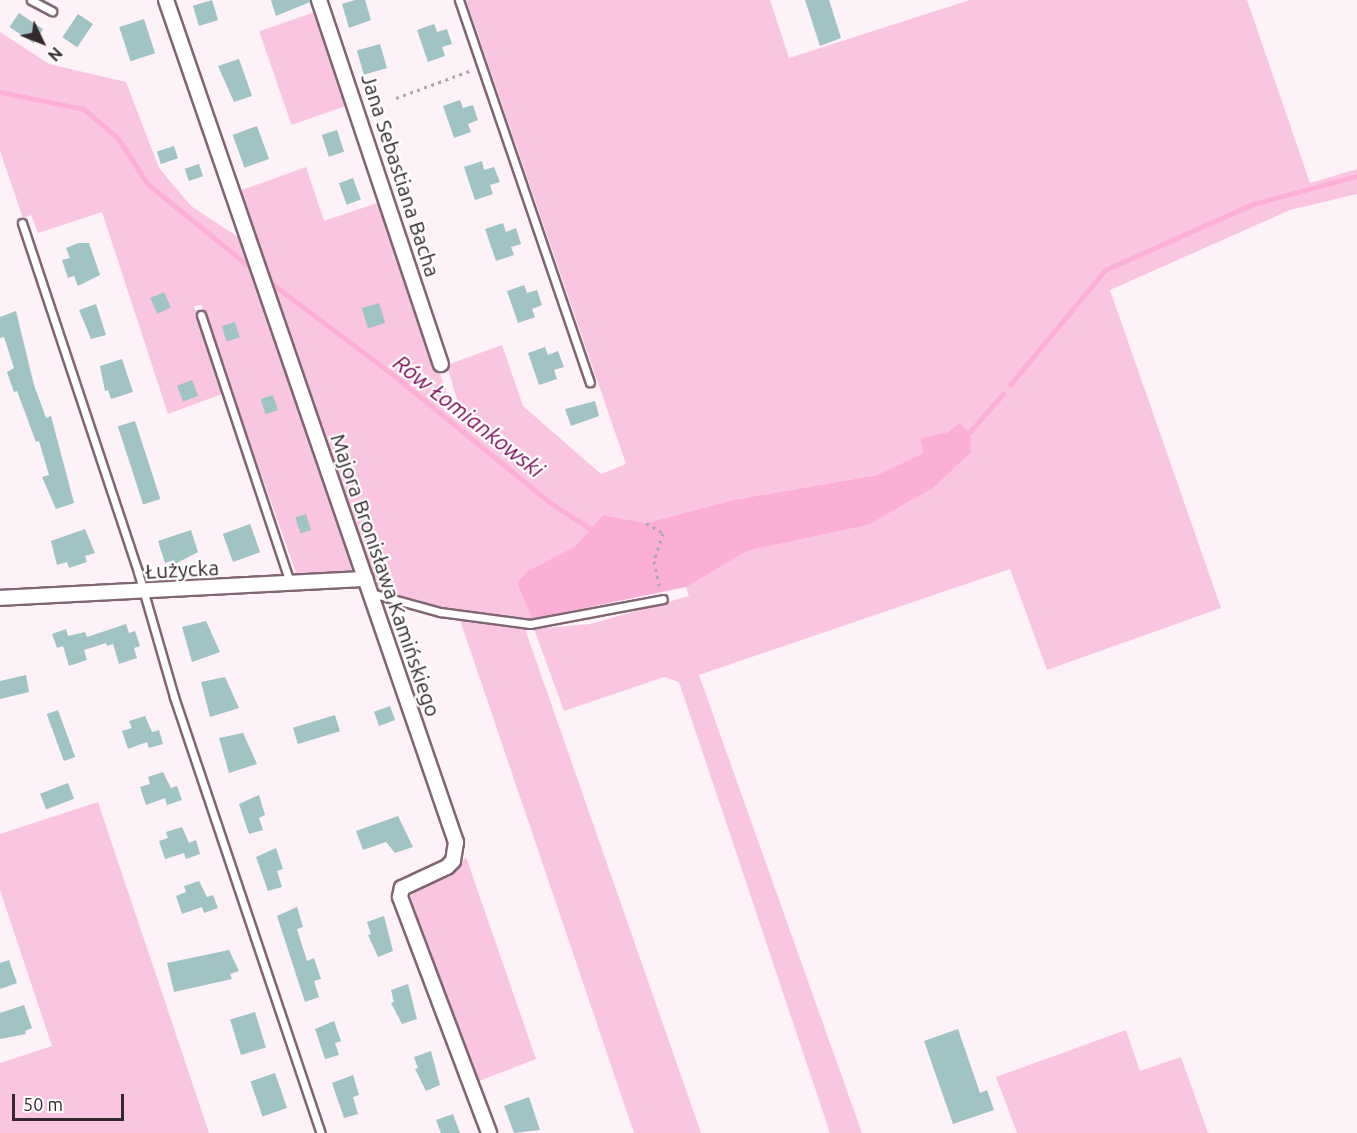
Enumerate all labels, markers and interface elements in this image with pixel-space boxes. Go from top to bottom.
north arrow [12,12,72,72]
text: N [45,44,66,65]
street label: Jana Sebastiana Bacha [356,70,446,280]
water label: Rów Łomiankowski [389,349,549,483]
street label: Majora Bronisława Kamińskiego [326,430,446,720]
street label: Łużycka [144,554,220,584]
scale bar [15,1082,128,1120]
text: 50 m [23,1094,63,1114]

